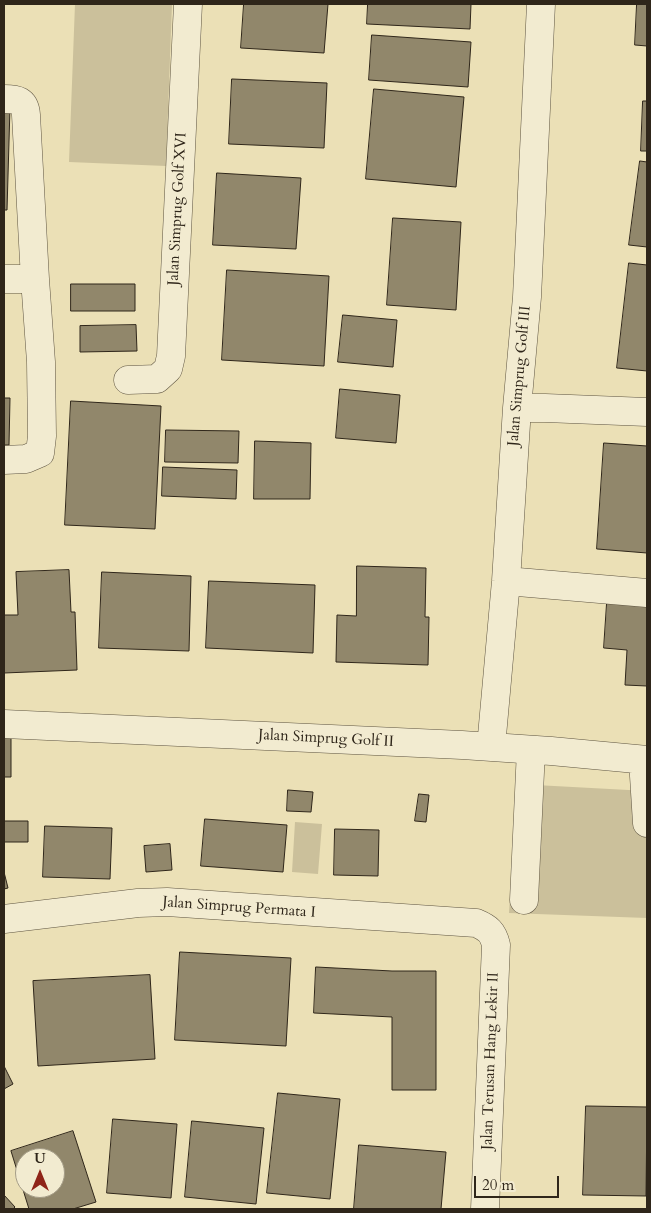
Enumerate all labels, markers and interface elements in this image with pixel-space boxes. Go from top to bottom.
street label: Jalan Simprug Golf XVI [165,132,191,286]
street label: Jalan Simprug Golf III [505,305,535,447]
street label: Jalan Simprug Golf II [258,726,394,752]
street label: Jalan Simprug Permata I [162,894,316,922]
street label: Jalan Terusan Hang Lekir II [479,972,503,1150]
north arrow [15,1148,65,1198]
text: U [34,1149,46,1168]
scale bar [476,1166,561,1198]
text: 20 m [482,1175,514,1195]

